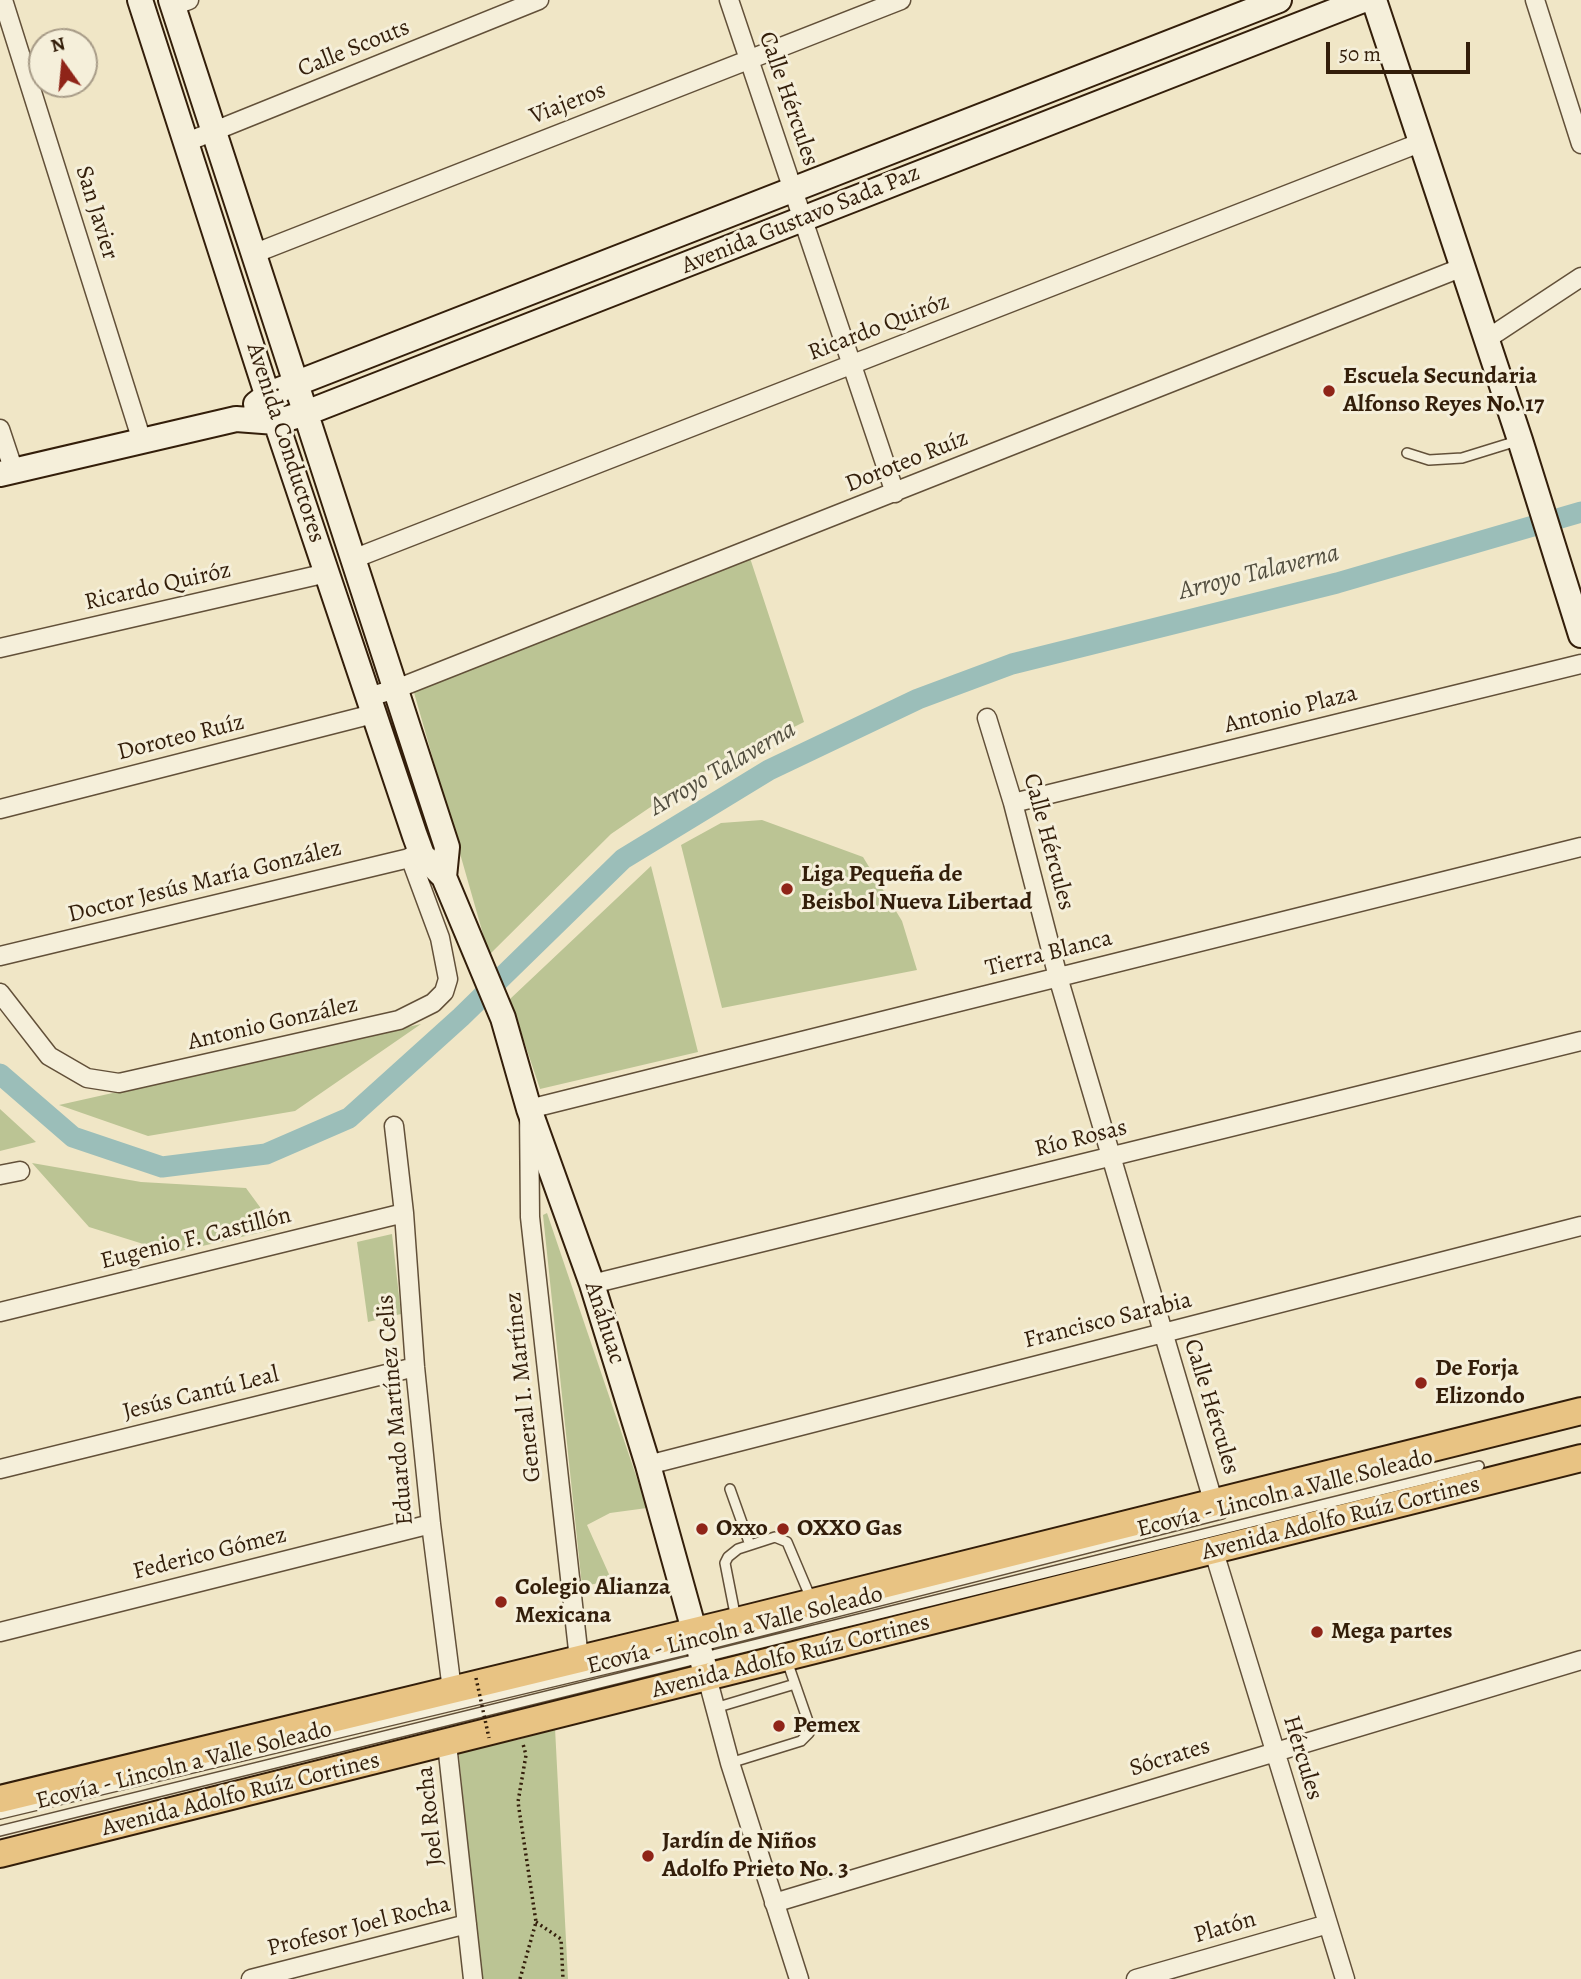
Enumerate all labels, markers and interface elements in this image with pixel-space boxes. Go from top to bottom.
street label: Calle Scouts [294,14,414,84]
north arrow [28,28,98,98]
street label: Calle Hércules [752,28,824,170]
scale bar [1329,28,1472,72]
text: N [48,30,68,59]
text: 50 m [1339,40,1381,68]
street label: Viajeros [526,76,610,132]
street label: Avenida Gustavo Sada Paz [678,159,924,281]
street label: San Javier [68,163,124,263]
street label: Ricardo Quiróz [804,288,954,368]
street label: Avenida Conductores [239,340,331,546]
place label: Escuela Secundaria Alfonso Reyes No. 17 [1343,363,1544,419]
marker: Escuela Secundaria Alfonso Reyes No. 17 [1321,383,1337,399]
street label: Doroteo Ruíz [841,424,973,500]
water label: Arroyo Talaverna [1176,538,1342,608]
street label: Ricardo Quiróz [82,556,234,618]
street label: Antonio Plaza [1222,680,1360,740]
street label: Doroteo Ruíz [115,708,247,768]
water label: Arroyo Talaverna [644,714,802,824]
street label: Calle Hércules [1016,771,1080,913]
street label: Doctor Jesús María González [65,834,345,930]
place label: Liga Pequeña de Beisbol Nueva Libertad [801,861,1033,917]
marker: Liga Pequeña de Beisbol Nueva Libertad [779,881,795,897]
street label: Tierra Blanca [983,924,1115,984]
street label: Antonio González [185,990,361,1058]
street label: Río Rosas [1032,1114,1130,1164]
street label: Eugenio F. Castillón [98,1201,294,1277]
street label: Anáhuac [577,1278,631,1368]
street label: Francisco Sarabia [1021,1286,1195,1356]
street label: General I. Martínez [500,1290,548,1484]
street label: Eduardo Martínez Celis [372,1293,420,1527]
street label: Calle Hércules [1177,1336,1245,1478]
place label: De Forja Elizondo [1435,1355,1525,1411]
street label: Jesús Cantú Leal [120,1361,282,1427]
marker: De Forja Elizondo [1413,1375,1429,1391]
street label: Ecovía - Lincoln a Valle Soleado [1134,1443,1436,1545]
street label: Avenida Adolfo Ruíz Cortines [1199,1471,1483,1567]
place label: Oxxo [716,1515,768,1543]
place label: OXXO Gas [797,1515,902,1543]
street label: Federico Gómez [130,1521,290,1587]
marker: Oxxo [694,1521,710,1537]
marker: OXXO Gas [775,1521,791,1537]
place label: Colegio Alianza Mexicana [515,1574,671,1630]
street label: Ecovía - Lincoln a Valle Soleado [584,1580,886,1682]
marker: Colegio Alianza Mexicana [493,1594,509,1610]
street label: Avenida Adolfo Ruíz Cortines [649,1609,933,1705]
place label: Mega partes [1331,1618,1453,1646]
marker: Mega partes [1309,1624,1325,1640]
place label: Pemex [793,1712,860,1740]
street label: Hércules [1276,1712,1328,1804]
street label: Ecovía - Lincoln a Valle Soleado [33,1715,335,1817]
marker: Pemex [771,1718,787,1734]
street label: Sócrates [1126,1732,1214,1784]
street label: Avenida Adolfo Ruíz Cortines [99,1747,383,1843]
street label: Joel Rocha [411,1765,451,1867]
place label: Jardín de Niños Adolfo Prieto No. 3 [662,1828,849,1884]
marker: Jardín de Niños Adolfo Prieto No. 3 [640,1848,656,1864]
street label: Profesor Joel Rocha [264,1890,454,1964]
street label: Platón [1191,1905,1259,1951]

